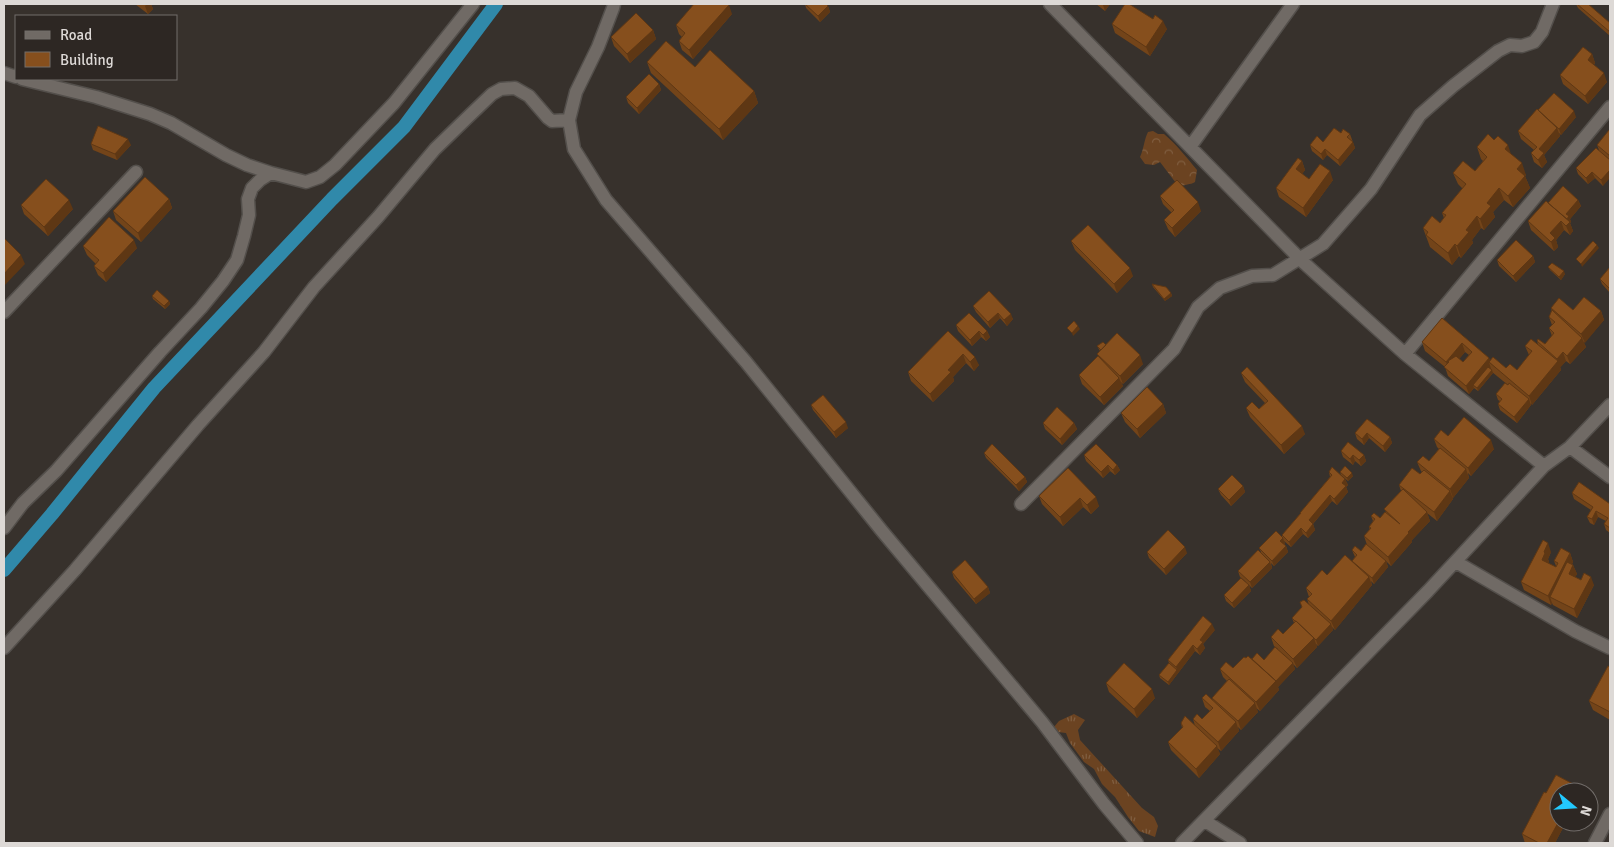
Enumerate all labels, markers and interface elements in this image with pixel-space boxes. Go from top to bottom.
legend [15,15,178,80]
text: Road [60,26,92,44]
text: Building [60,51,114,69]
north arrow [1549,782,1599,832]
text: N [1576,804,1595,818]

